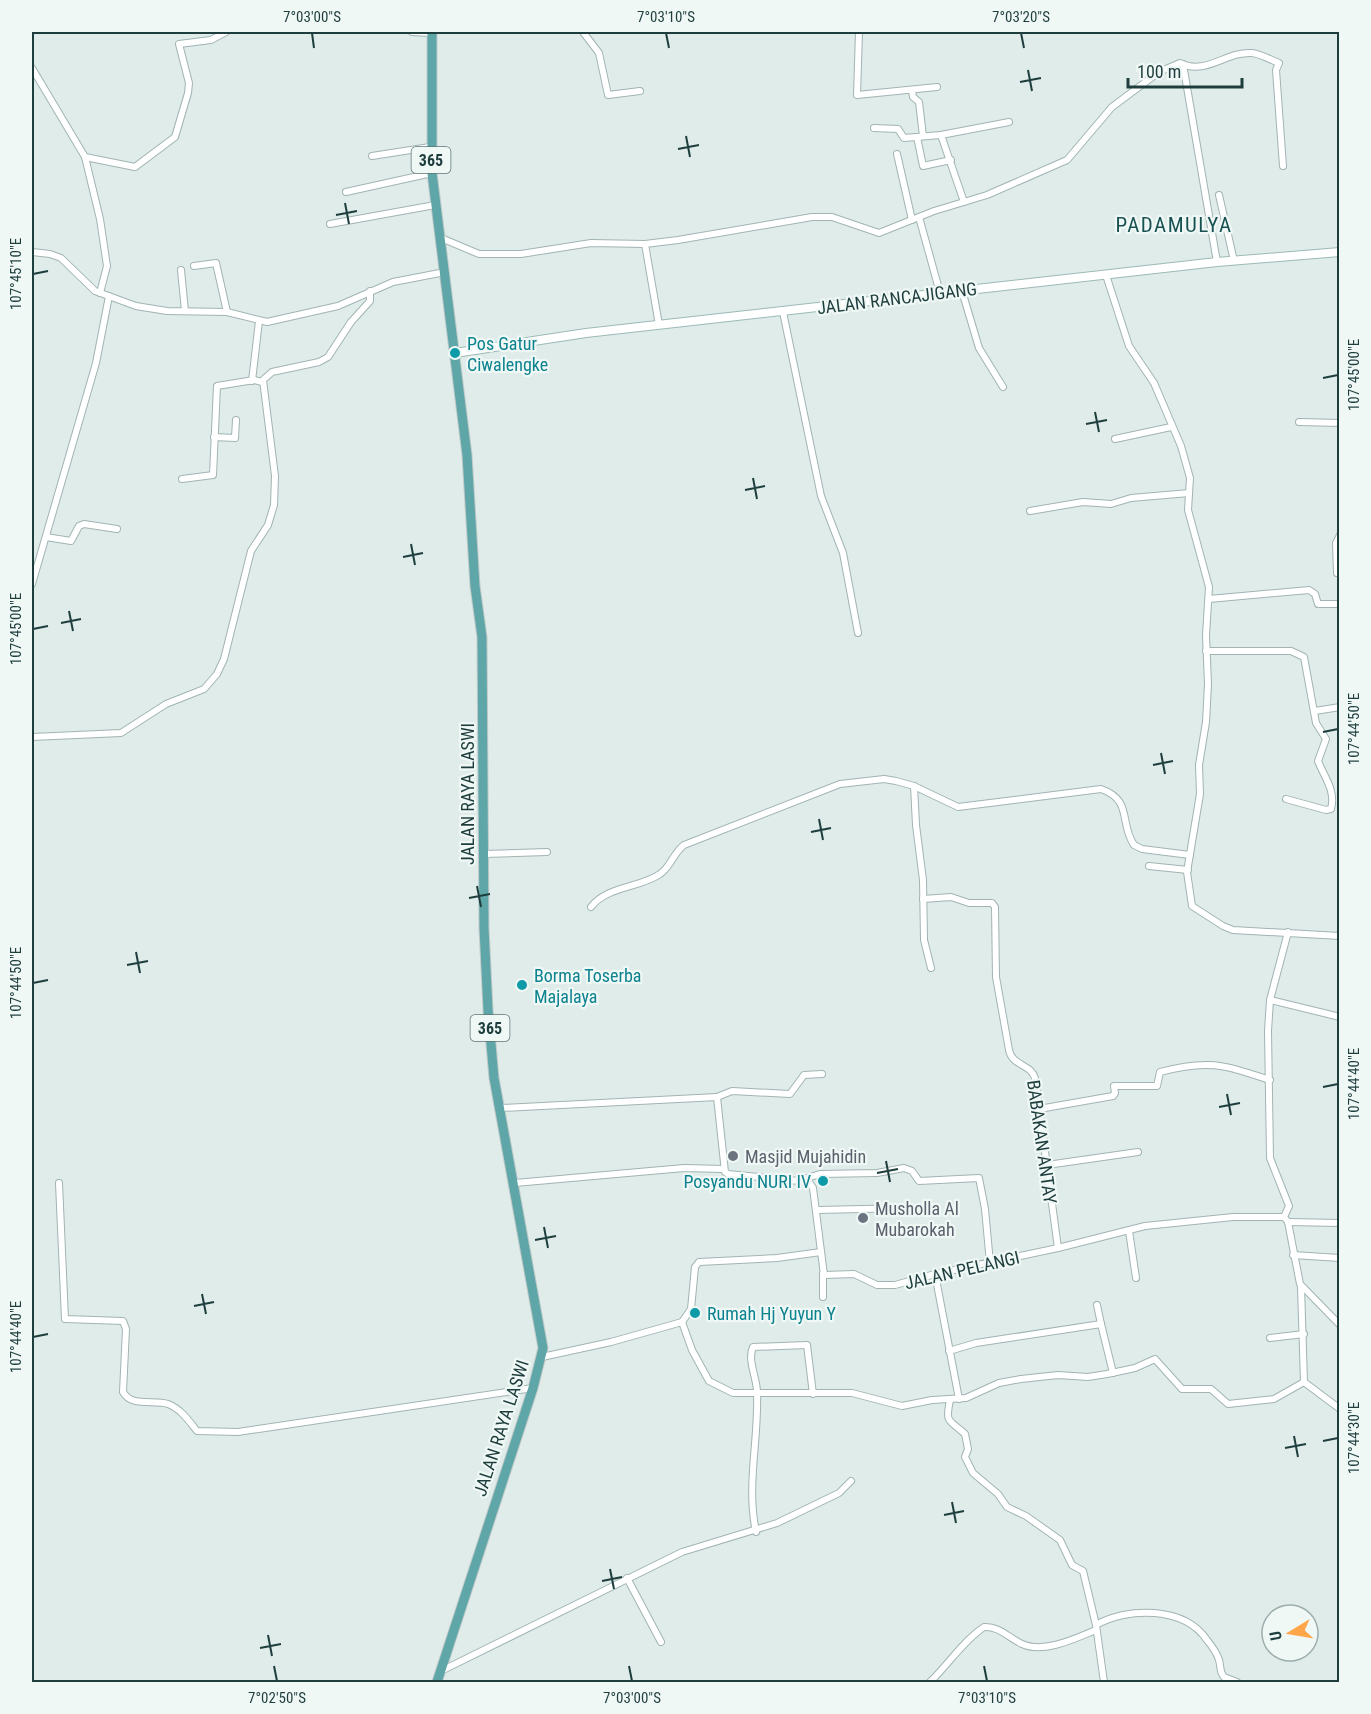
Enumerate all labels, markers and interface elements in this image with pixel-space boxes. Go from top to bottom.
text: 7°03'00"S [283,8,341,26]
text: 7°03'10"S [637,8,695,26]
text: 7°03'20"S [992,8,1050,26]
scale bar [1128,51,1242,89]
text: 100 m [1137,61,1181,82]
road number: 365 [412,147,450,173]
district label: PADAMULYA [1115,213,1233,237]
text: 107°45'10"E [7,238,25,310]
street label: JALAN RANCAJIGANG [816,278,978,318]
place label: Pos Gatur Ciwalengke [467,333,548,375]
text: 107°45'00"E [1345,339,1363,411]
marker: Pos Gatur Ciwalengke [448,346,462,360]
text: 107°45'00"E [7,593,25,665]
text: 107°44'50"E [1345,693,1363,765]
street label: JALAN RAYA LASWI [457,723,478,865]
text: 107°44'50"E [7,947,25,1019]
place label: Borma Toserba Majalaya [534,965,641,1007]
marker: Borma Toserba Majalaya [515,978,529,992]
road number: 365 [470,1015,510,1041]
text: 107°44'40"E [1345,1048,1363,1120]
street label: BABAKAN ANTAY [1023,1079,1061,1206]
place label: Masjid Mujahidin [745,1146,866,1167]
marker: Masjid Mujahidin [726,1149,740,1163]
place label: Posyandu NURI IV [683,1171,811,1192]
marker: Posyandu NURI IV [816,1174,830,1188]
place label: Musholla Al Mubarokah [875,1198,959,1240]
marker: Musholla Al Mubarokah [856,1211,870,1225]
street label: JALAN PELANGI [902,1247,1022,1293]
text: 107°44'40"E [7,1301,25,1373]
place label: Rumah Hj Yuyun Y [707,1303,836,1324]
marker: Rumah Hj Yuyun Y [688,1306,702,1320]
street label: JALAN RAYA LASWI [469,1357,533,1499]
text: 107°44'30"E [1345,1402,1363,1474]
north arrow [1260,1603,1320,1663]
text: U [1266,1629,1286,1642]
text: 7°02'50"S [248,1689,306,1707]
text: 7°03'00"S [603,1689,661,1707]
text: 7°03'10"S [958,1689,1016,1707]

